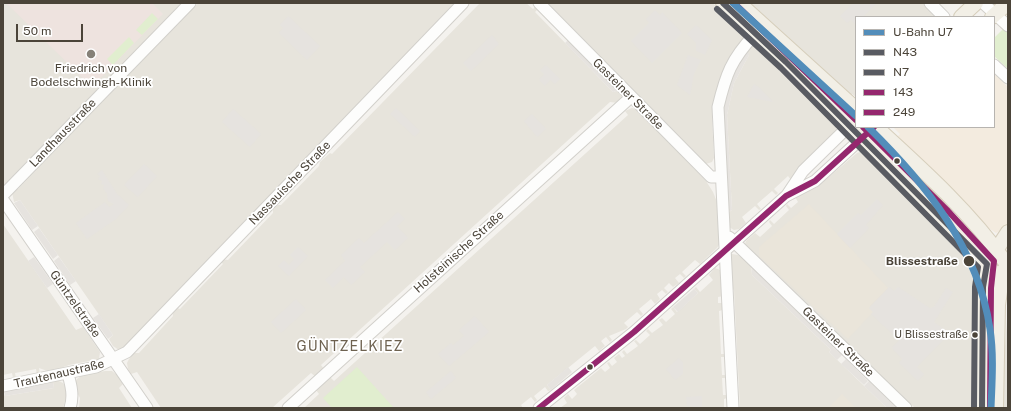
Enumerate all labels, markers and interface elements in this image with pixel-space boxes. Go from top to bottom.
scale bar [18,16,85,42]
legend [855,16,995,128]
text: 50 m [23,24,51,38]
text: U-Bahn U7 [893,25,953,39]
text: N43 [893,45,917,59]
marker: Friedrich von Bodelschwingh-Klinik [85,48,97,60]
street label: Gasteiner Straße [590,56,666,132]
place label: Friedrich von Bodelschwingh-Klinik [30,61,152,89]
text: N7 [893,65,909,79]
text: 143 [893,85,913,99]
street label: Landhausstraße [27,96,99,170]
text: 249 [893,105,915,119]
street label: Nassauische Straße [246,138,334,228]
unlabelled marker [892,156,902,166]
street label: Holsteinische Straße [411,208,507,296]
place label: Blissestraße [886,254,958,268]
marker: Blissestraße [962,254,976,268]
street label: Güntzelstraße [47,268,103,340]
street label: Gasteiner Straße [799,304,877,380]
place label: U Blissestraße [894,328,968,342]
marker: U Blissestraße [970,330,980,340]
district label: GÜNTZELKIEZ [297,339,403,355]
street label: Trautenaustraße [12,357,106,391]
unlabelled marker [585,362,595,372]

